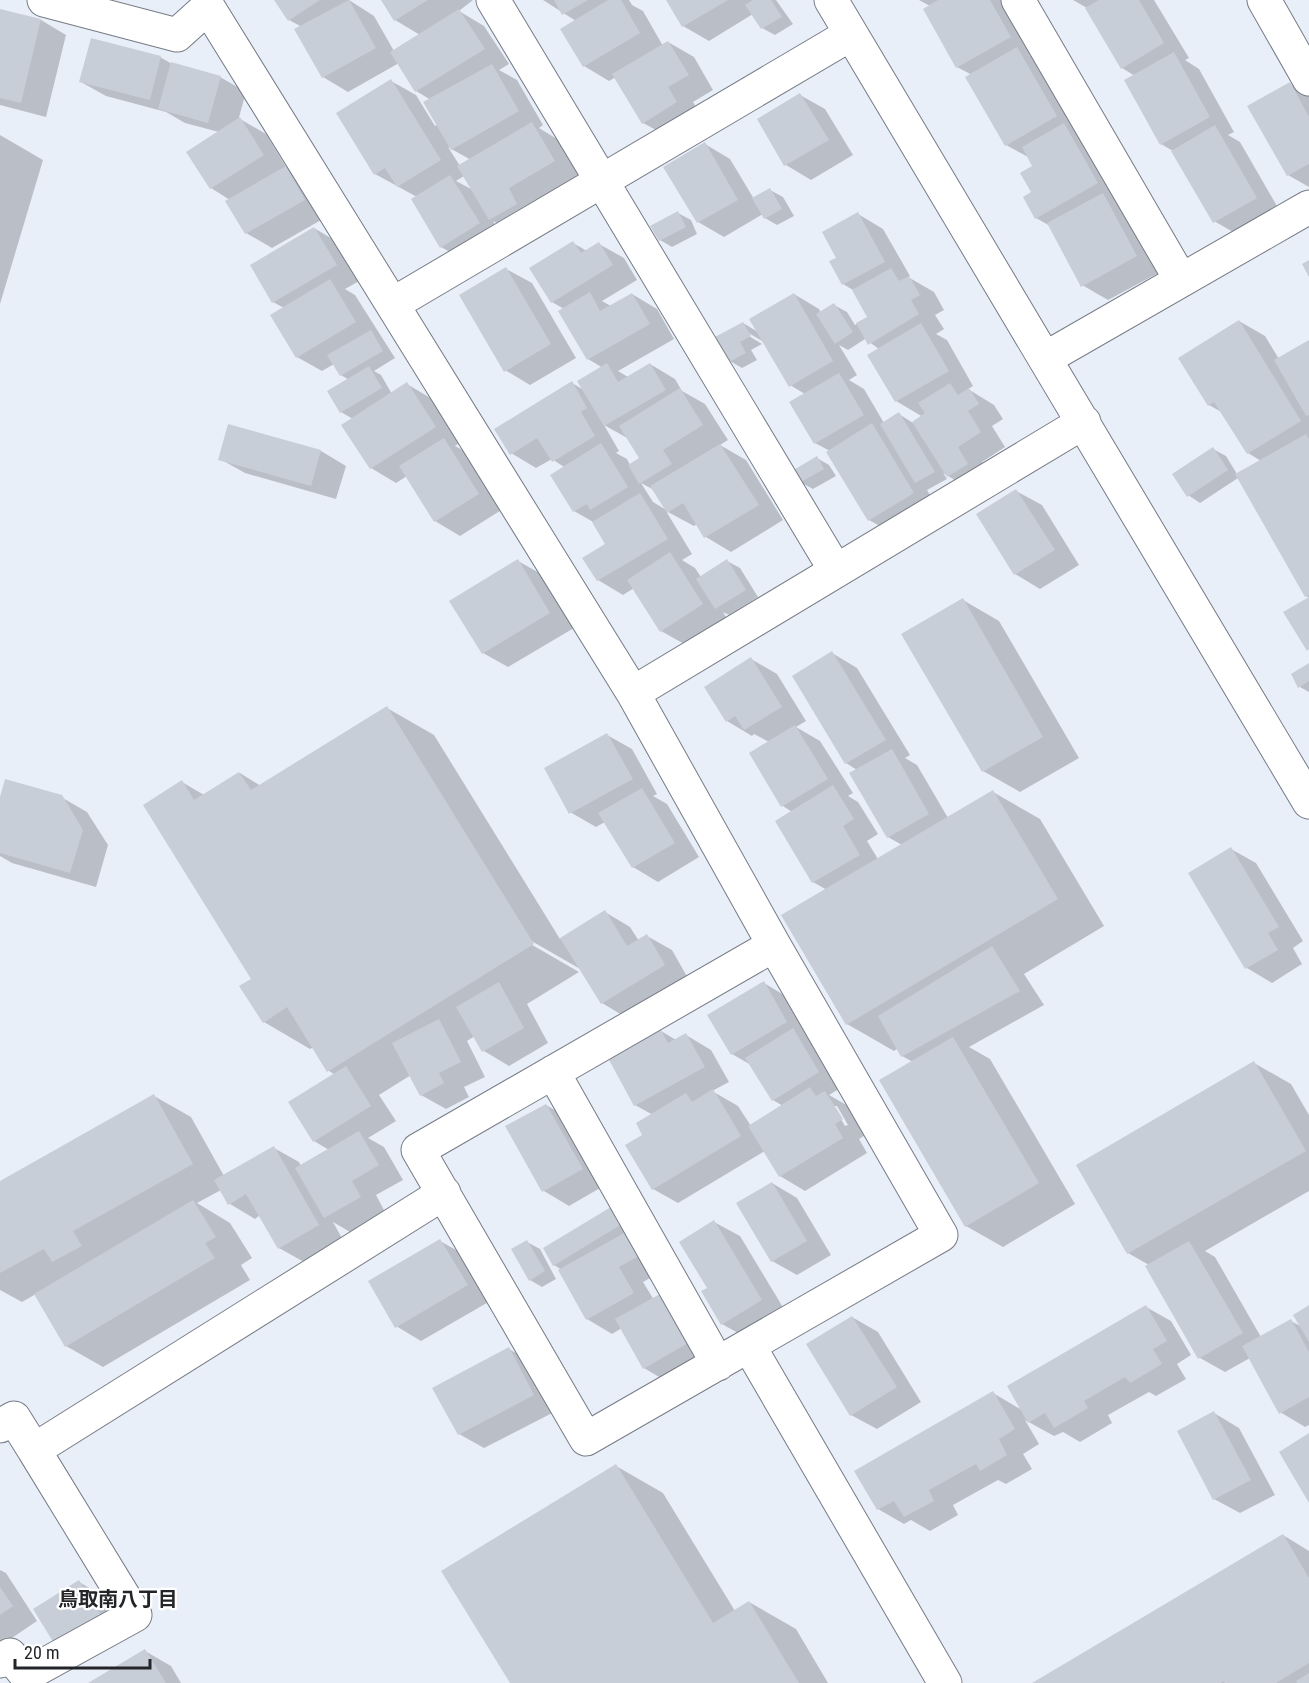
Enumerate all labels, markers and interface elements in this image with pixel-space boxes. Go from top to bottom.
district label: 鳥取南八丁目 [58,1587,178,1611]
scale bar [15,1632,150,1670]
text: 20 m [24,1642,59,1663]

